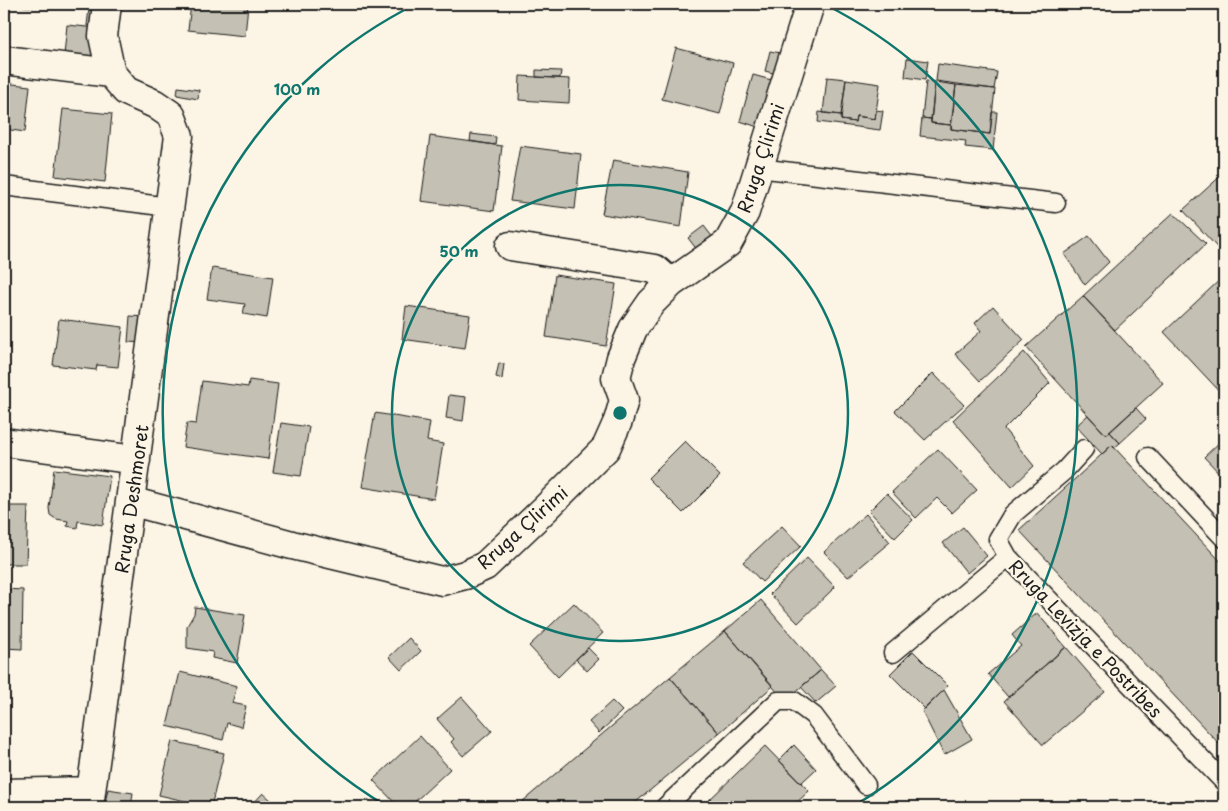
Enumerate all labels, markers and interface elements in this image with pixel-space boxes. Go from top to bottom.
text: 100 m [274,77,320,100]
street label: Rruga Çlirimi [730,100,790,216]
text: 50 m [440,239,478,262]
centre of rings [611,404,629,422]
street label: Rruga Deshmoret [107,423,155,575]
street label: Rruga Çlirimi [471,479,573,575]
street label: Rruga Levizja e Postribes [1003,553,1169,723]

